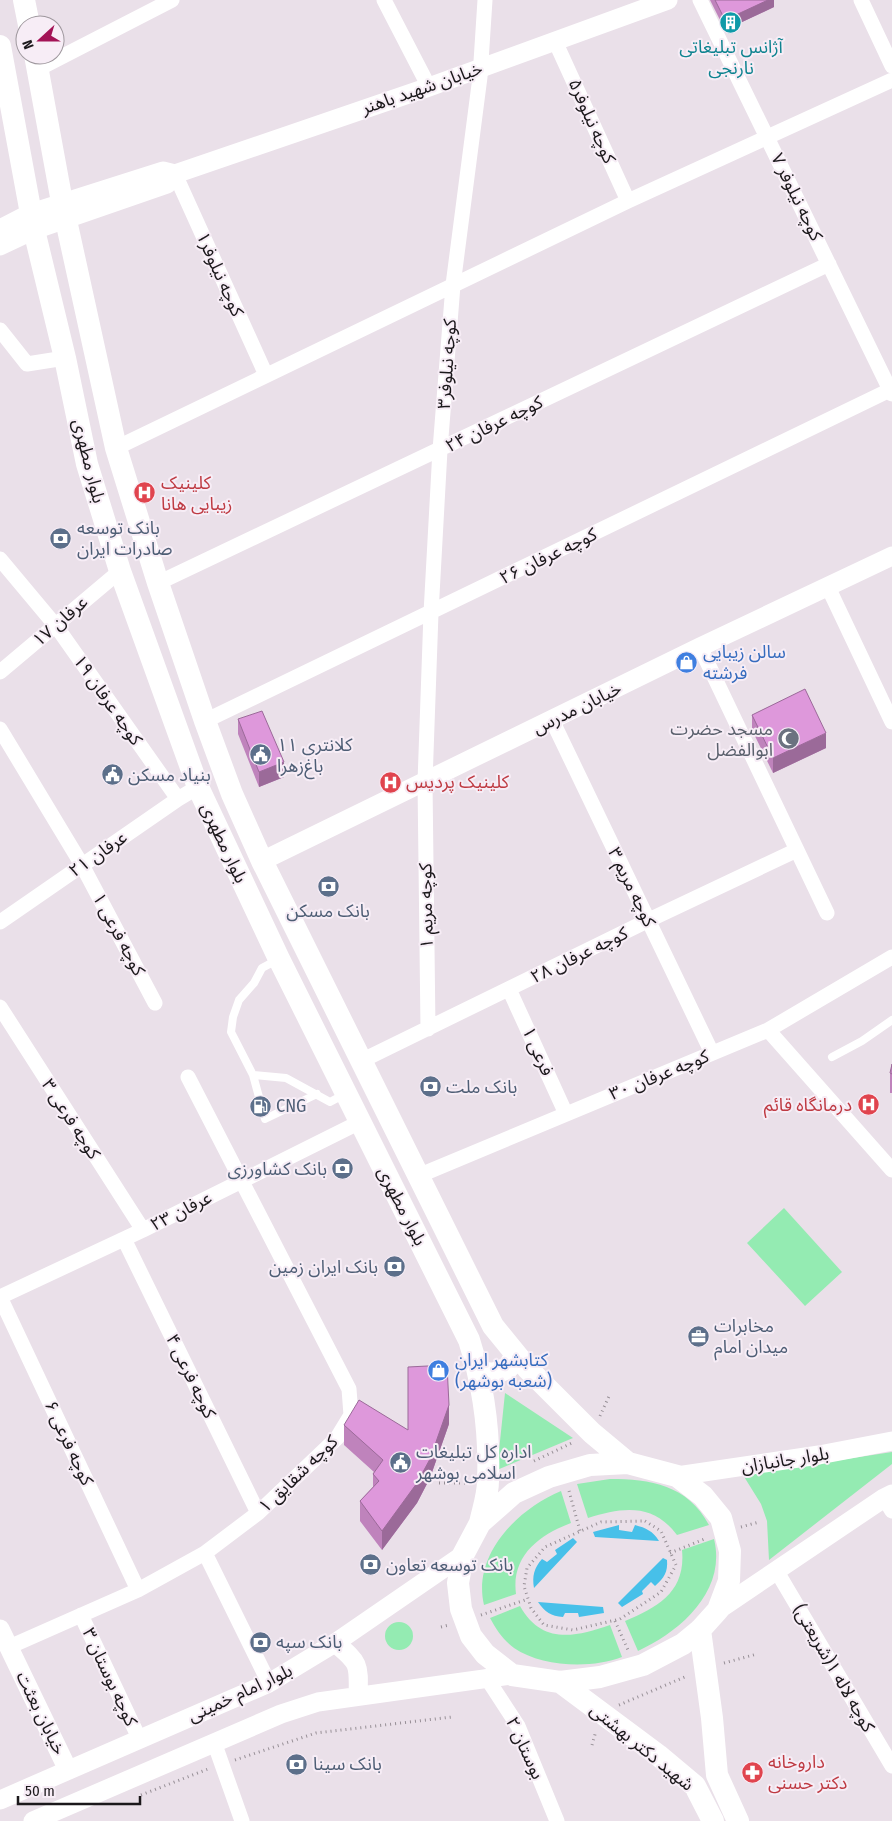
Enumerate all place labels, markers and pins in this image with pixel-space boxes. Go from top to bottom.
building icon: آژانس تبلیغاتی نارنجی [719,10,743,34]
place label: آژانس تبلیغاتی نارنجی [679,36,783,79]
place label: کلینیک زیبایی هانا [161,472,232,515]
hospital icon: کلینیک زیبایی هانا [133,481,157,505]
place label: بانک توسعه صادرات ایران [77,517,173,560]
bank icon: بانک توسعه صادرات ایران [49,526,73,550]
place label: سالن زیبایی فرشته [703,641,786,684]
shop icon: سالن زیبایی فرشته [675,650,699,674]
place label: مسجد حضرت ابوالفضل [670,718,773,761]
mosque icon: مسجد حضرت ابوالفضل [777,727,801,751]
place label: کلانتری ۱۱ باغ‌زهرا [277,734,353,780]
public building icon: کلانتری ۱۱ باغ‌زهرا [249,743,273,767]
public building icon: بنیاد مسکن [100,763,124,787]
place label: بنیاد مسکن [128,764,211,786]
hospital icon: کلینیک پردیس [378,770,402,794]
place label: کلینیک پردیس [406,771,510,793]
bank icon: بانک مسکن [316,874,340,898]
place label: بانک مسکن [286,900,370,922]
bank icon: بانک ملت [418,1075,442,1099]
place label: بانک ملت [446,1076,517,1098]
hospital icon: درمانگاه قائم [856,1093,880,1117]
fuel station icon: CNG [248,1094,272,1118]
place label: درمانگاه قائم [764,1094,852,1118]
place label: CNG [276,1095,306,1117]
bank icon: بانک کشاورزی [331,1157,355,1181]
place label: بانک کشاورزی [227,1158,327,1180]
bank icon: بانک ایران زمین [382,1255,406,1279]
place label: بانک ایران زمین [269,1256,378,1278]
place label: مخابرات میدان امام [714,1315,788,1361]
office icon: مخابرات میدان امام [686,1324,710,1348]
place label: کتابشهر ایران (شعبه بوشهر) [455,1349,552,1392]
shop icon: کتابشهر ایران (شعبه بوشهر) [427,1358,451,1382]
place label: اداره کل تبلیغات اسلامی بوشهر [415,1441,532,1484]
public building icon: اداره کل تبلیغات اسلامی بوشهر [388,1450,412,1474]
bank icon: بانک توسعه تعاون [358,1553,382,1577]
place label: بانک توسعه تعاون [386,1554,513,1576]
bank icon: بانک سپه [248,1630,272,1654]
place label: بانک سپه [276,1631,342,1653]
place label: داروخانه دکتر حسنی [768,1751,847,1794]
bank icon: بانک سینا [285,1752,309,1776]
place label: بانک سینا [313,1753,382,1775]
pharmacy icon: داروخانه دکتر حسنی [740,1760,764,1784]

